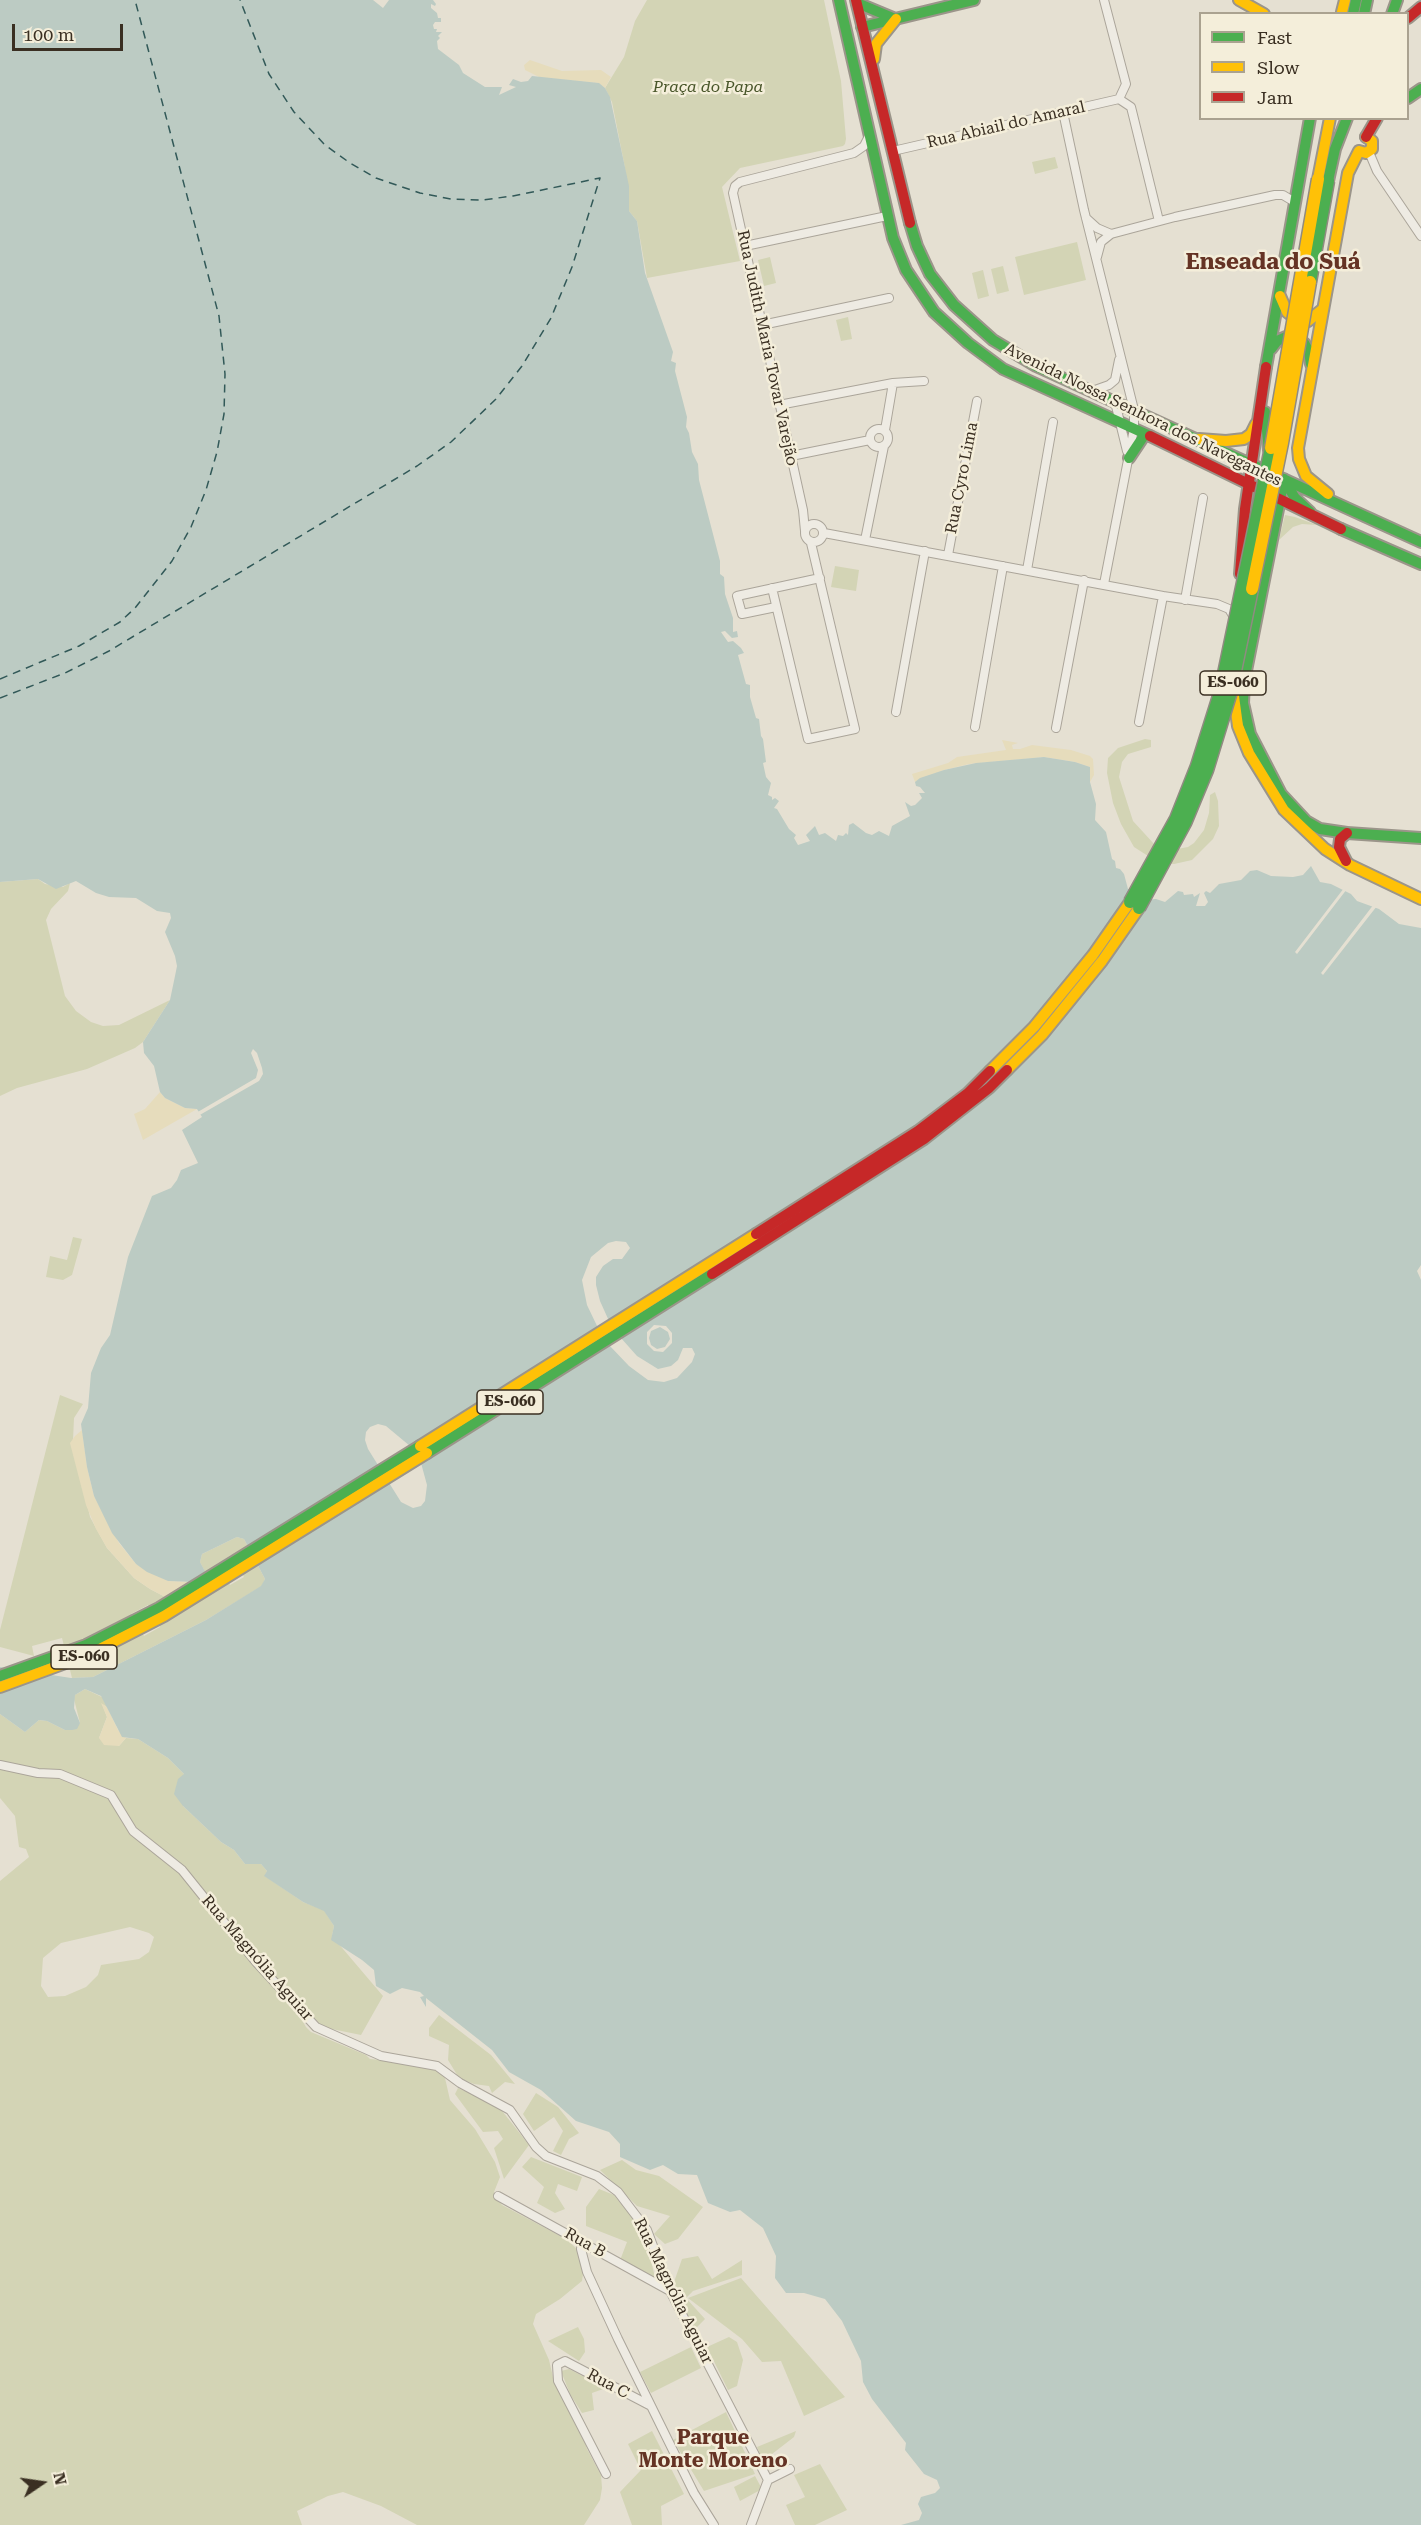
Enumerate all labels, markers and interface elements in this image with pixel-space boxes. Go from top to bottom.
scale bar [15,12,126,50]
legend [1199,12,1409,120]
text: 100 m [23,24,74,45]
text: Fast [1257,27,1292,48]
text: Slow [1257,57,1299,78]
park label: Praça do Papa [653,77,763,97]
text: Jam [1257,87,1293,108]
street label: Rua Abiail do Amaral [925,97,1087,153]
street label: Rua Judith Maria Tovar Varejão [733,228,801,468]
district label: Enseada do Suá [1185,250,1361,276]
street label: Avenida Nossa Senhora dos Navegantes [1001,339,1285,491]
street label: Rua Cyro Lima [942,421,982,535]
road number: ES-060 [1200,671,1266,695]
road number: ES-060 [477,1390,543,1414]
road number: ES-060 [51,1645,117,1669]
street label: Rua Magnólia Aguiar [197,1891,317,2025]
street label: Rua Magnólia Aguiar [629,2215,717,2367]
street label: Rua B [561,2224,609,2262]
street label: Rua C [584,2365,632,2403]
district label: Parque Monte Moreno [638,2426,788,2473]
north arrow [12,2453,72,2513]
text: N [49,2471,71,2487]

